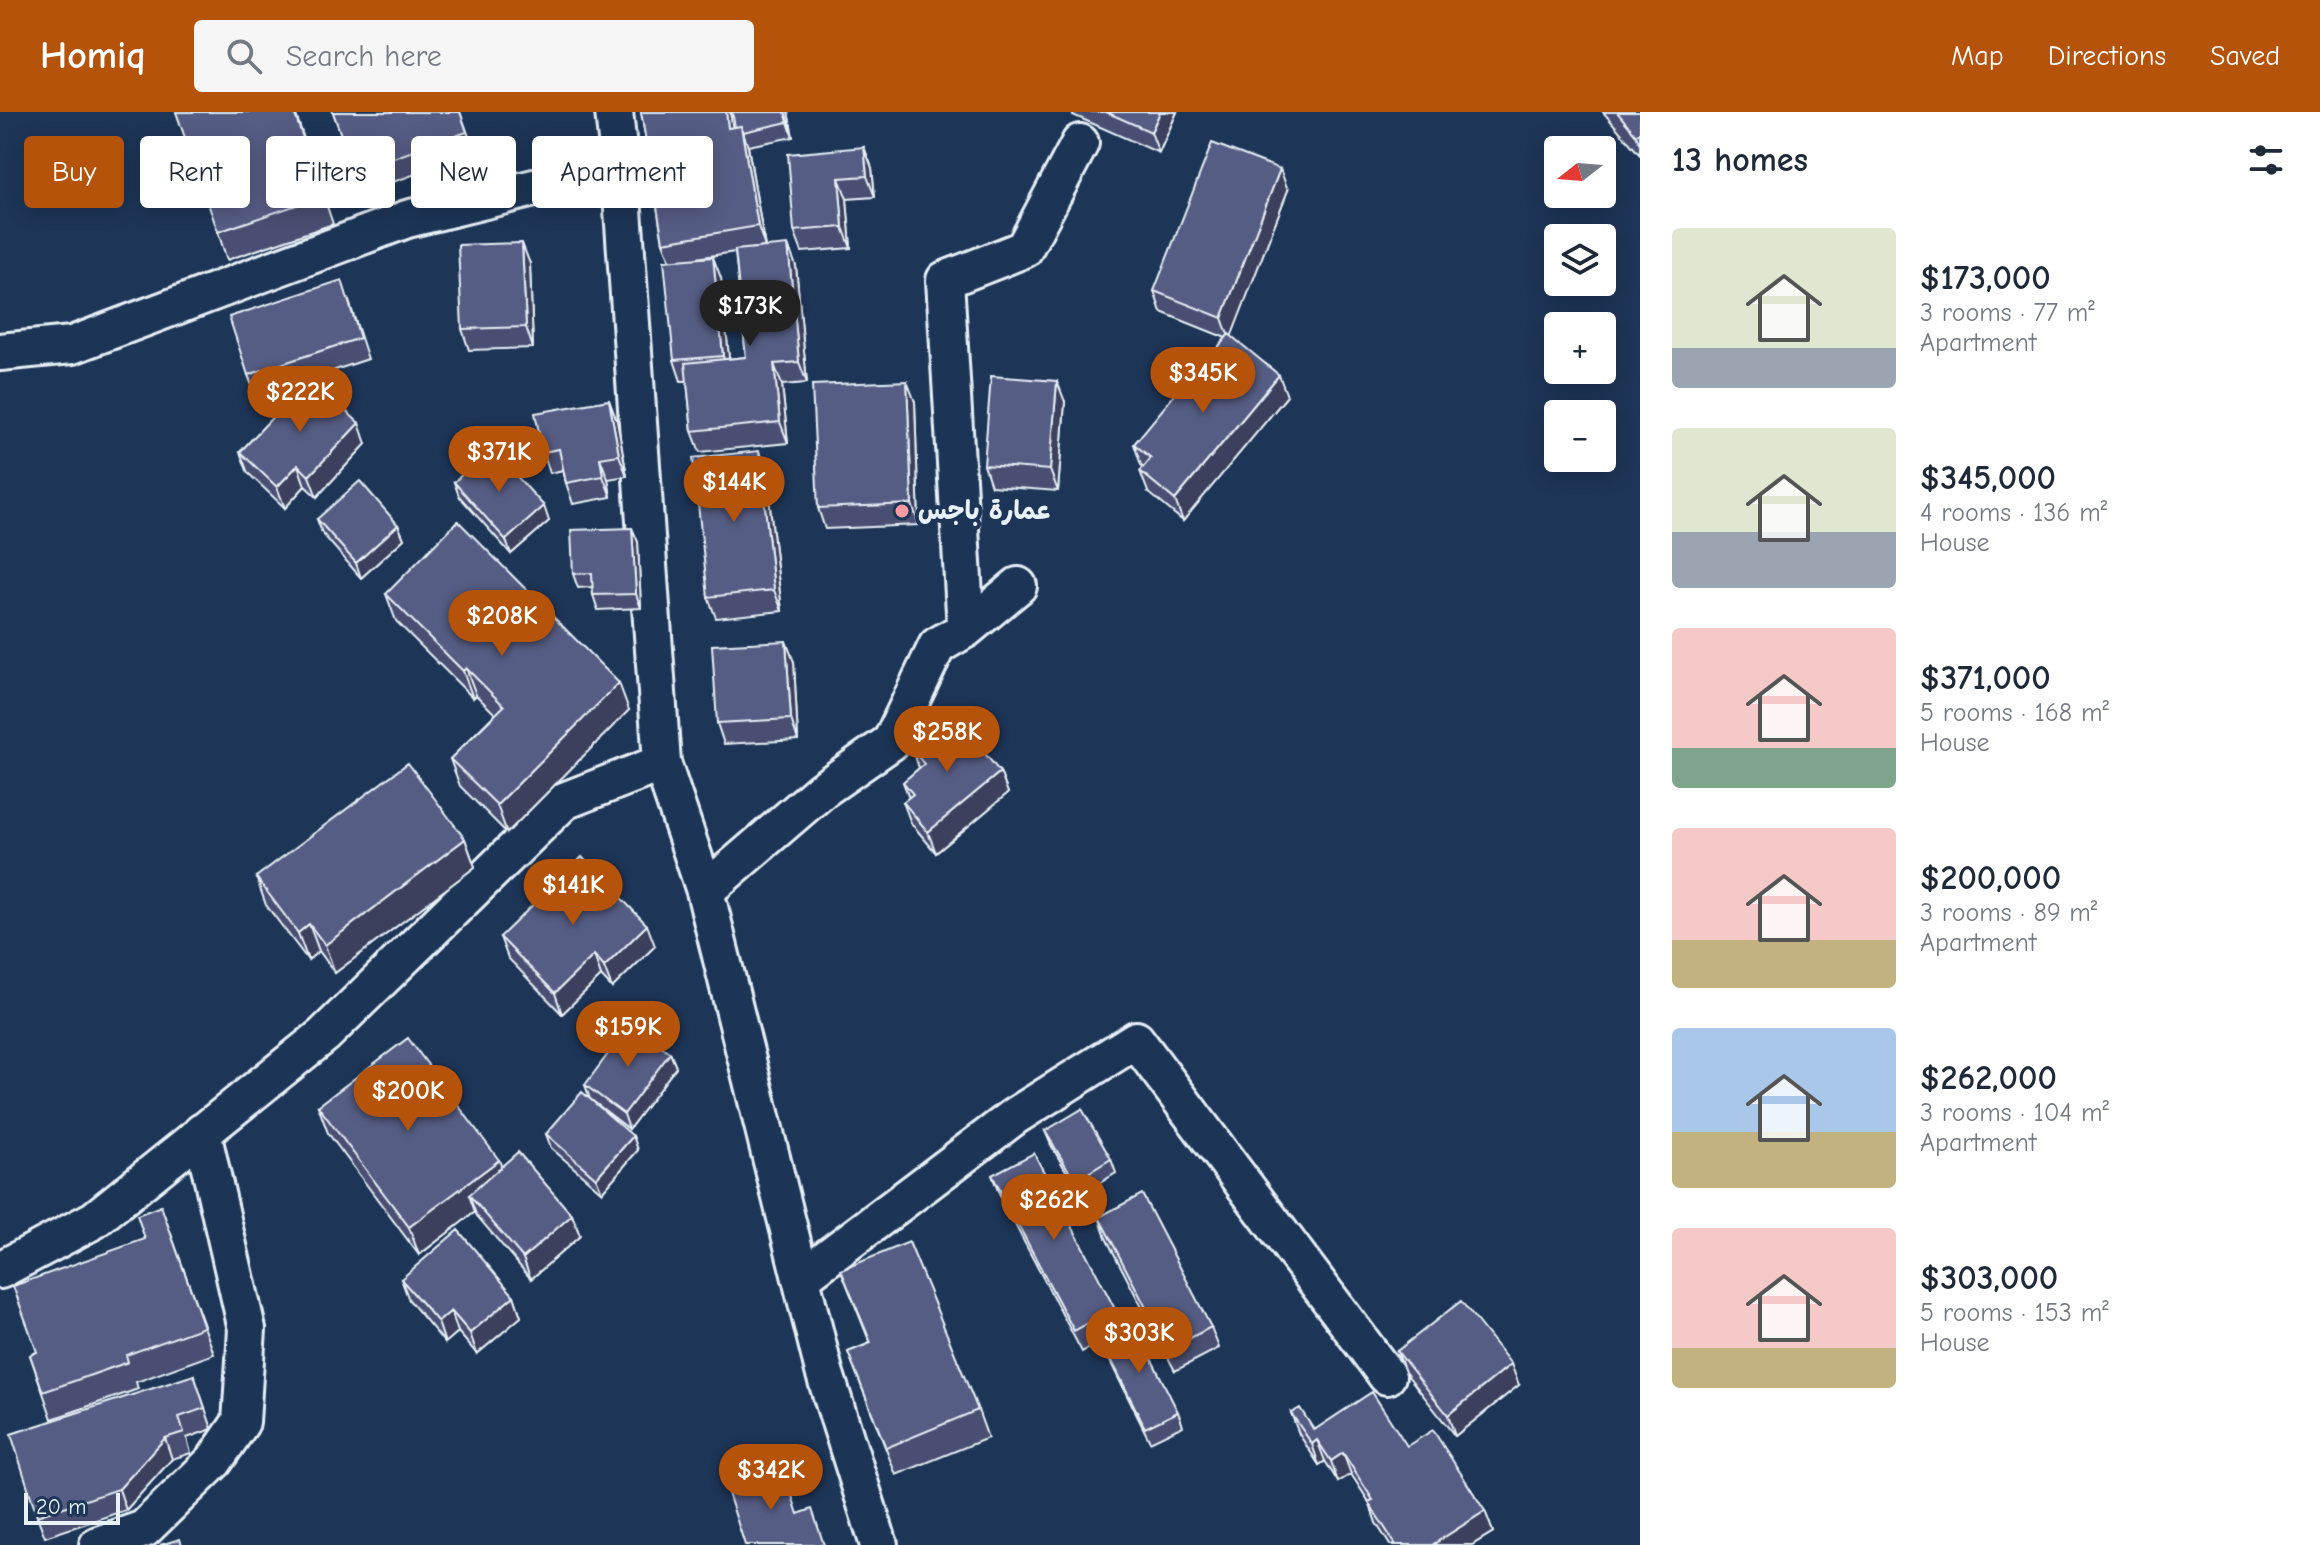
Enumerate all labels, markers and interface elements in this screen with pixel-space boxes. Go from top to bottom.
search box [194,20,754,92]
text: Homiq [40,34,146,78]
icon: search [222,34,266,78]
text: Search here [286,39,442,74]
text: Map [1951,40,2004,72]
text: Directions [2048,40,2166,72]
text: Saved [2210,40,2280,72]
chip: Buy [24,136,124,208]
chip: Rent [140,136,250,208]
chip: Filters [266,136,395,208]
chip: New [411,136,516,208]
chip: Apartment [532,136,713,208]
north arrow [1544,136,1616,208]
map controls [1544,136,1616,472]
icon: filters [2244,138,2288,182]
text: 13 homes [1672,140,1808,180]
button: layers [1544,224,1616,296]
text: $173,000 [1920,258,2051,298]
icon: home [1736,260,1832,356]
pin: $173K [694,280,806,348]
text: $173K [717,291,783,321]
text: 3 rooms · 77 m² [1920,298,2095,328]
button: + [1544,312,1616,384]
text: Apartment [1920,328,2036,358]
pin: $345K [1147,347,1259,415]
text: $345K [1168,358,1238,388]
pin: $222K [244,366,356,434]
text: $222K [265,377,335,407]
button: − [1544,400,1616,472]
pin: $371K [443,426,555,494]
text: $371K [466,437,532,467]
pin: $144K [678,456,790,524]
text: $345,000 [1920,458,2056,498]
icon: home [1736,460,1832,556]
text: $144K [702,467,766,497]
place label: عمارة باجس [918,496,1052,526]
text: 4 rooms · 136 m² [1920,498,2107,528]
marker: عمارة باجس [893,502,911,520]
text: House [1920,528,1990,558]
pin: $208K [446,590,558,658]
text: $208K [466,601,538,631]
text: $371,000 [1920,658,2051,698]
icon: home [1736,660,1832,756]
text: 5 rooms · 168 m² [1920,698,2109,728]
pin: $258K [891,706,1003,774]
text: $258K [912,717,982,747]
text: House [1920,728,1990,758]
text: $200,000 [1920,858,2061,898]
pin: $141K [517,859,629,927]
icon: home [1736,860,1832,956]
text: $141K [542,870,604,900]
text: 3 rooms · 89 m² [1920,898,2097,928]
text: Apartment [1920,928,2036,958]
pin: $159K [572,1001,684,1069]
text: $159K [594,1012,662,1042]
text: $262,000 [1920,1058,2057,1098]
icon: home [1736,1060,1832,1156]
pin: $200K [352,1065,464,1133]
text: $200K [372,1076,444,1106]
text: 3 rooms · 104 m² [1920,1098,2109,1128]
text: Apartment [1920,1128,2036,1158]
pin: $262K [998,1174,1110,1242]
text: $262K [1019,1185,1089,1215]
text: $303,000 [1920,1258,2058,1298]
icon: home [1736,1260,1832,1356]
text: 5 rooms · 153 m² [1920,1298,2109,1328]
pin: $303K [1083,1307,1195,1375]
text: $303K [1104,1318,1174,1348]
text: House [1920,1328,1990,1358]
pin: $342K [715,1444,827,1512]
text: $342K [737,1455,805,1485]
scale bar [24,1489,120,1525]
text: 20 m [36,1494,86,1520]

